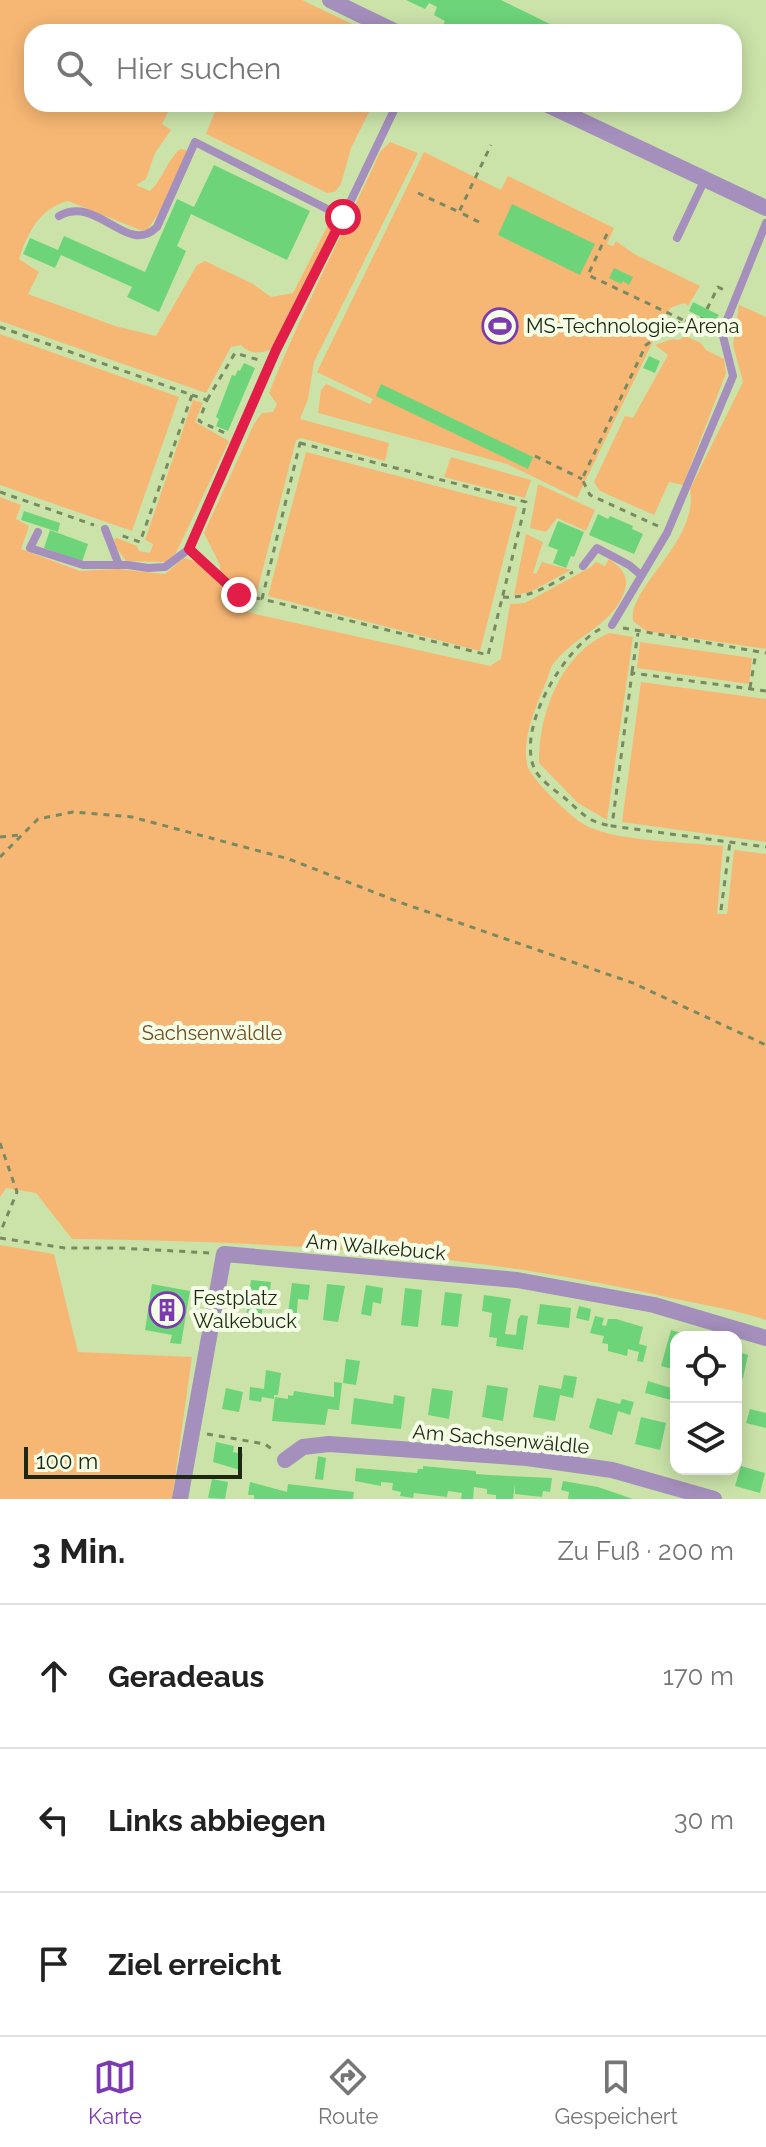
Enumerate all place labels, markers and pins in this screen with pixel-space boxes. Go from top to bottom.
sports icon: MS-Technologie-Arena [481,307,519,345]
place label: MS-Technologie-Arena [526,314,739,338]
place label: Festplatz Walkebuck [193,1286,297,1333]
building icon: Festplatz Walkebuck [148,1291,186,1329]

